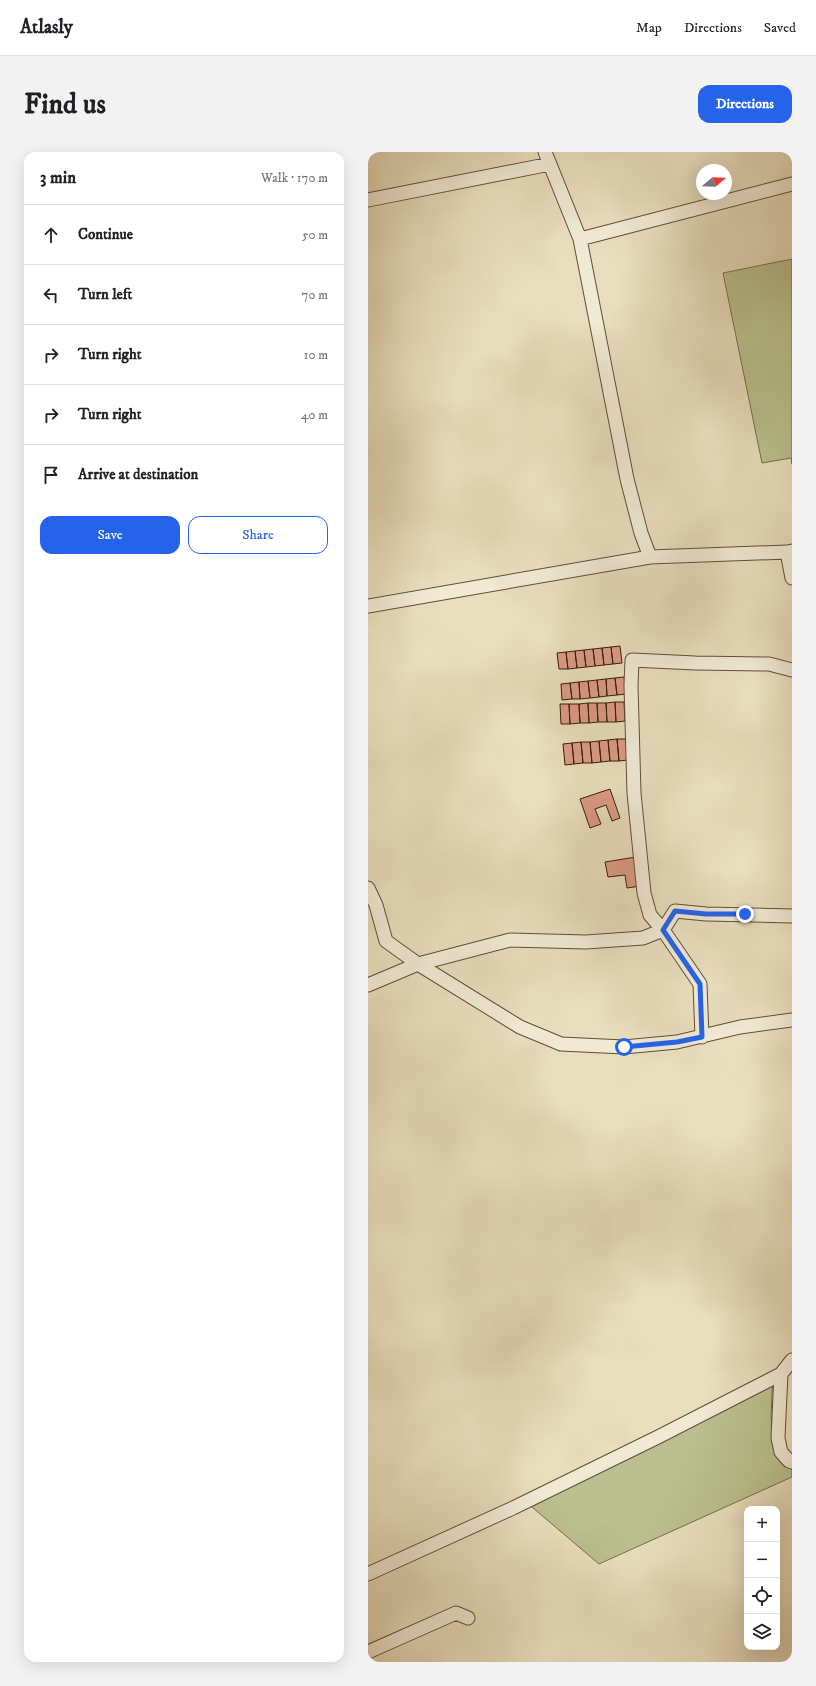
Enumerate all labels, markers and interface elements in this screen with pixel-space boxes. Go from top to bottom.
text: Atlasly [20,16,73,39]
text: Map [636,19,662,37]
text: Directions [684,19,742,37]
text: Saved [764,19,796,37]
button: Directions [698,85,792,123]
text: Find us [24,87,106,122]
north arrow [696,164,732,200]
text: 3 min [40,167,76,189]
text: Walk · 170 m [261,170,328,186]
icon: ahead [40,224,62,246]
text: Continue [78,225,133,244]
text: 50 m [302,227,328,243]
icon: left [40,284,62,306]
text: Turn left [78,285,132,304]
text: 70 m [302,287,328,303]
icon: right [40,344,62,366]
text: Turn right [78,345,141,364]
text: 10 m [304,347,328,363]
icon: right [40,404,62,426]
text: Turn right [78,405,141,424]
text: 40 m [301,407,328,423]
icon: arrive [40,464,62,486]
text: Arrive at destination [78,465,198,484]
button: Save [40,516,180,554]
button: Share [188,516,328,554]
route end [736,905,754,923]
route start [615,1038,633,1056]
map controls [744,1506,780,1650]
button: + [744,1506,780,1542]
button: − [744,1542,780,1578]
button: locate [744,1578,780,1614]
button: layers [744,1614,780,1650]

